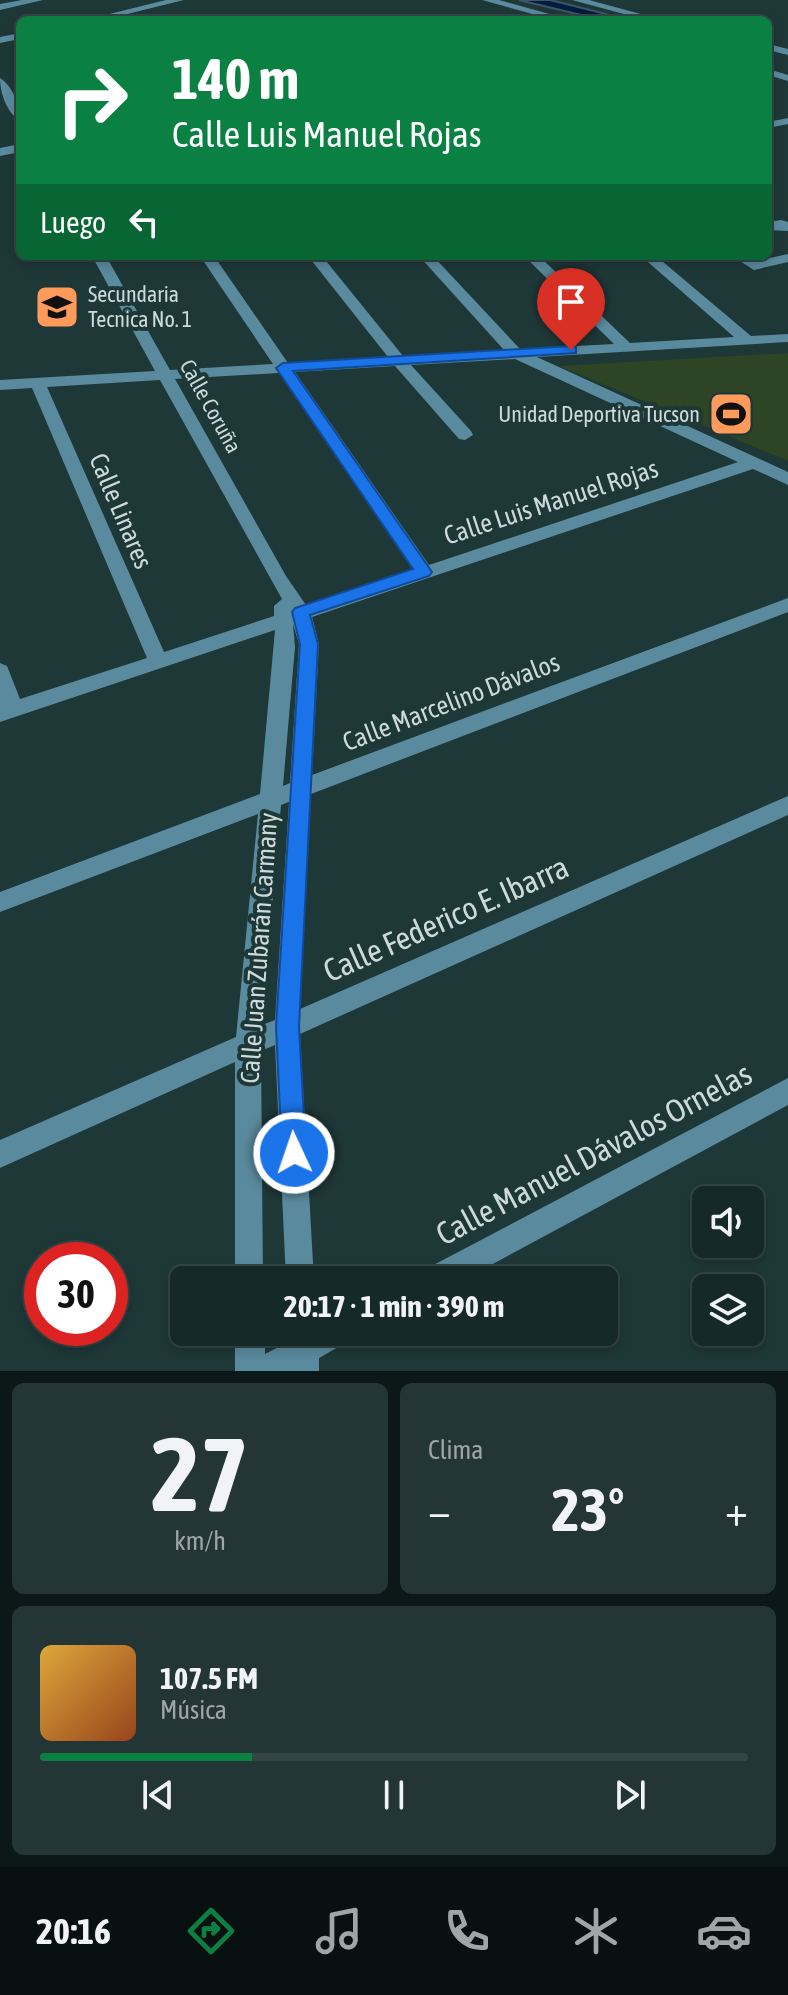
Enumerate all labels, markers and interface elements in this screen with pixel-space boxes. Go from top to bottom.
text: 140 m [172,47,299,111]
icon: right [40,48,144,152]
text: Calle Luis Manuel Rojas [172,113,481,155]
icon: left [122,200,166,244]
text: Luego [40,205,106,239]
pin [537,268,605,350]
icon: arrive [549,280,593,324]
place label: Secundaria Tecnica No. 1 [88,281,192,332]
school or university icon: Secundaria Tecnica No. 1 [33,283,81,331]
street label: Calle Coruña [175,355,247,457]
sports icon: Unidad Deportiva Tucson [707,390,755,438]
place label: Unidad Deportiva Tucson [498,401,700,427]
street label: Calle Linares [83,449,159,573]
street label: Calle Luis Manuel Rojas [440,453,662,551]
street label: Calle Marcelino Dávalos [338,647,564,757]
street label: Calle Juan Zubarán Carmany [235,811,283,1084]
street label: Calle Federico E. Ibarra [318,848,574,989]
street label: Calle Manuel Dávalos Ornelas [430,1055,758,1252]
position arrow [252,1111,336,1195]
map controls [692,1186,764,1346]
button: sound [692,1186,764,1258]
speed limit sign: 30 [24,1242,128,1346]
button: layers [692,1274,764,1346]
text: 20:17 · 1 min · 390 m [284,1289,504,1323]
text: 27 [151,1414,249,1533]
text: Clima [428,1435,483,1465]
text: 23° [552,1475,624,1544]
text: − [428,1485,451,1535]
text: + [725,1485,748,1535]
text: km/h [174,1526,226,1556]
text: 107.5 FM [160,1661,258,1695]
text: Música [160,1695,227,1725]
icon: previous [136,1773,180,1817]
icon: pause [372,1773,416,1817]
icon: next [608,1773,652,1817]
icon: directions [183,1903,239,1959]
icon: music [311,1903,367,1959]
icon: phone [439,1903,495,1959]
icon: climate [568,1903,624,1959]
icon: car [696,1903,752,1959]
text: 20:16 [36,1910,111,1952]

